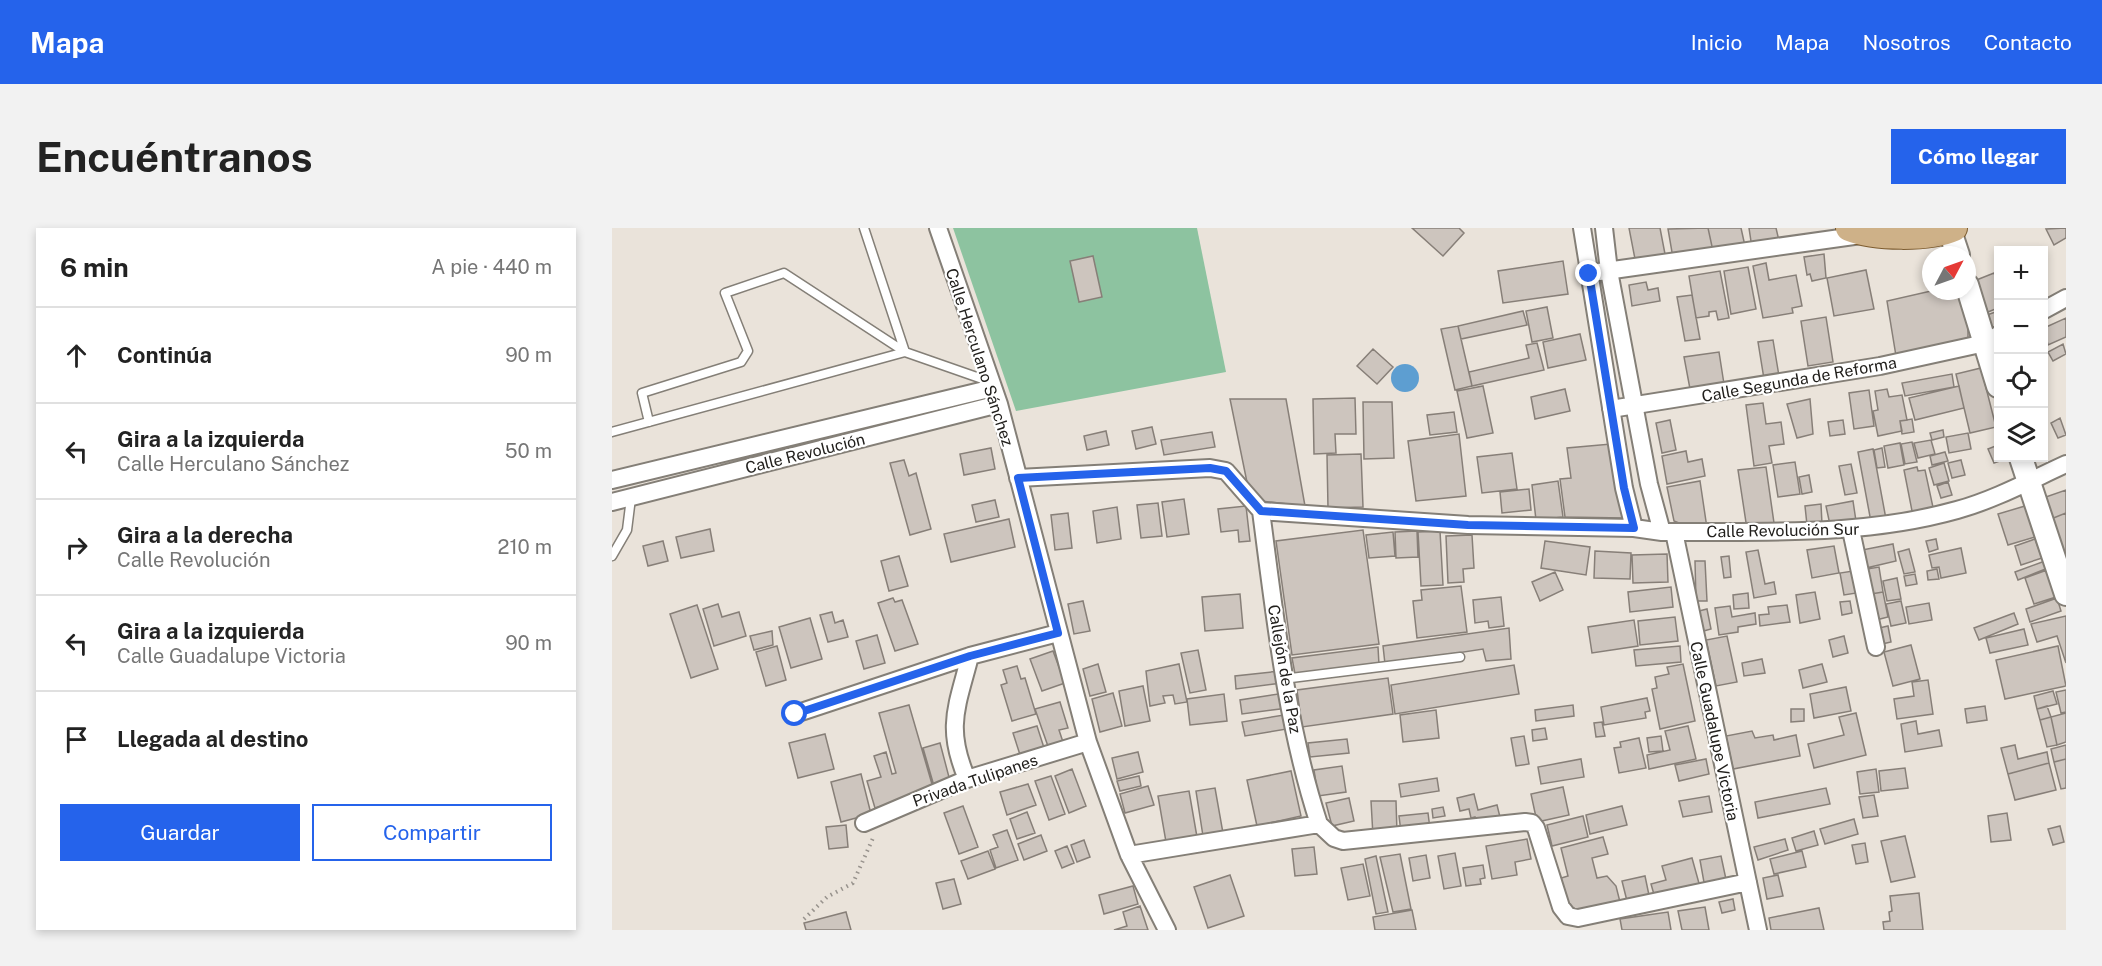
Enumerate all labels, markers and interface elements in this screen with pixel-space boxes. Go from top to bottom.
text: Mapa [30,26,104,59]
text: Inicio [1691,30,1742,55]
text: Mapa [1775,30,1829,55]
text: Nosotros [1862,30,1951,55]
text: Contacto [1984,30,2072,55]
button: Cómo llegar [1891,129,2066,184]
text: Encuéntranos [36,132,313,181]
north arrow [1922,246,1976,300]
map controls [1994,246,2048,462]
button: + [1994,246,2048,300]
text: 6 min [60,252,129,283]
text: A pie · 440 m [431,255,552,279]
route end [1575,260,1601,286]
street label: Calle Herculano Sánchez [942,266,1017,449]
button: − [1994,300,2048,354]
icon: ahead [60,339,93,372]
text: Continúa [117,342,212,368]
text: 90 m [505,343,552,367]
street label: Calle Segunda de Reforma [1700,353,1898,406]
button: locate [1994,354,2048,408]
button: layers [1994,408,2048,462]
text: Gira a la izquierda [117,426,304,452]
street label: Calle Revolución [743,429,867,478]
icon: left [60,435,93,468]
text: 50 m [505,439,552,463]
text: Calle Herculano Sánchez [117,452,349,476]
street label: Calle Revolución Sur [1706,520,1860,541]
text: Gira a la derecha [117,522,293,548]
icon: right [60,531,93,564]
text: 210 m [498,535,552,559]
text: Calle Revolución [117,548,270,572]
street label: Callejón de la Paz [1264,603,1305,735]
text: Gira a la izquierda [117,618,304,644]
icon: left [60,627,93,660]
text: 90 m [505,631,552,655]
street label: Calle Guadalupe Victoria [1686,640,1743,823]
text: Calle Guadalupe Victoria [117,644,346,668]
route start [781,700,807,726]
icon: arrive [60,723,93,756]
text: Llegada al destino [117,726,308,752]
street label: Privada Tulipanes [910,750,1040,811]
button: Guardar [60,804,300,861]
button: Compartir [312,804,552,861]

